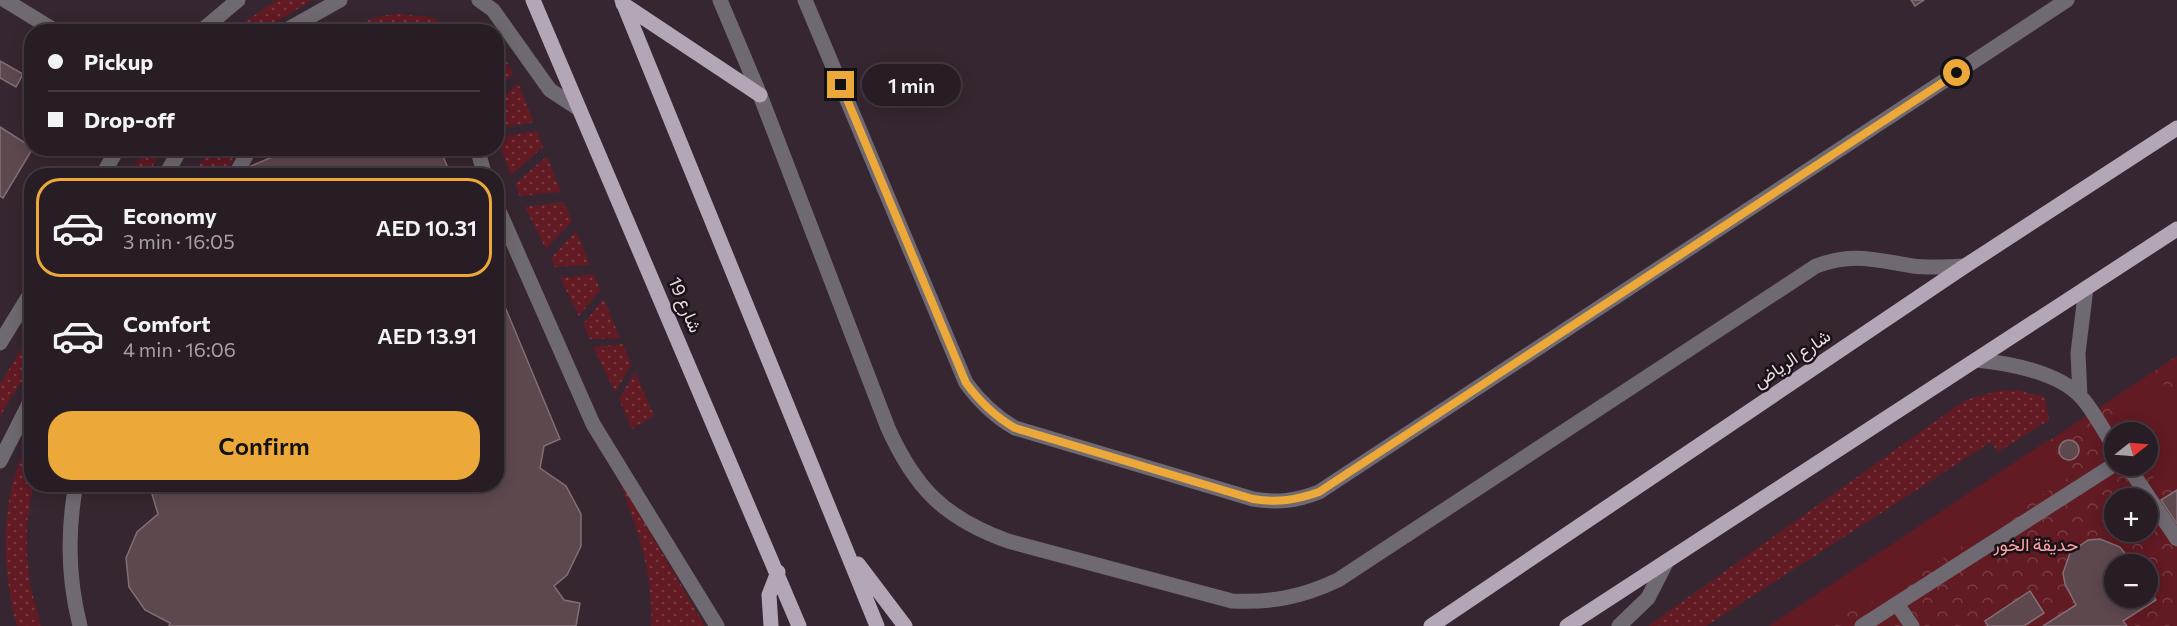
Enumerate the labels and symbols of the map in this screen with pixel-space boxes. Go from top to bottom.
route start [1943,59,1970,86]
callout: 1 min [862,64,961,106]
route end [827,71,854,98]
street label: شارع 19 [663,273,707,337]
street label: شارع الرياض [1749,324,1835,394]
north arrow [2104,422,2158,476]
park label: حديقة الخور [1993,533,2078,556]

